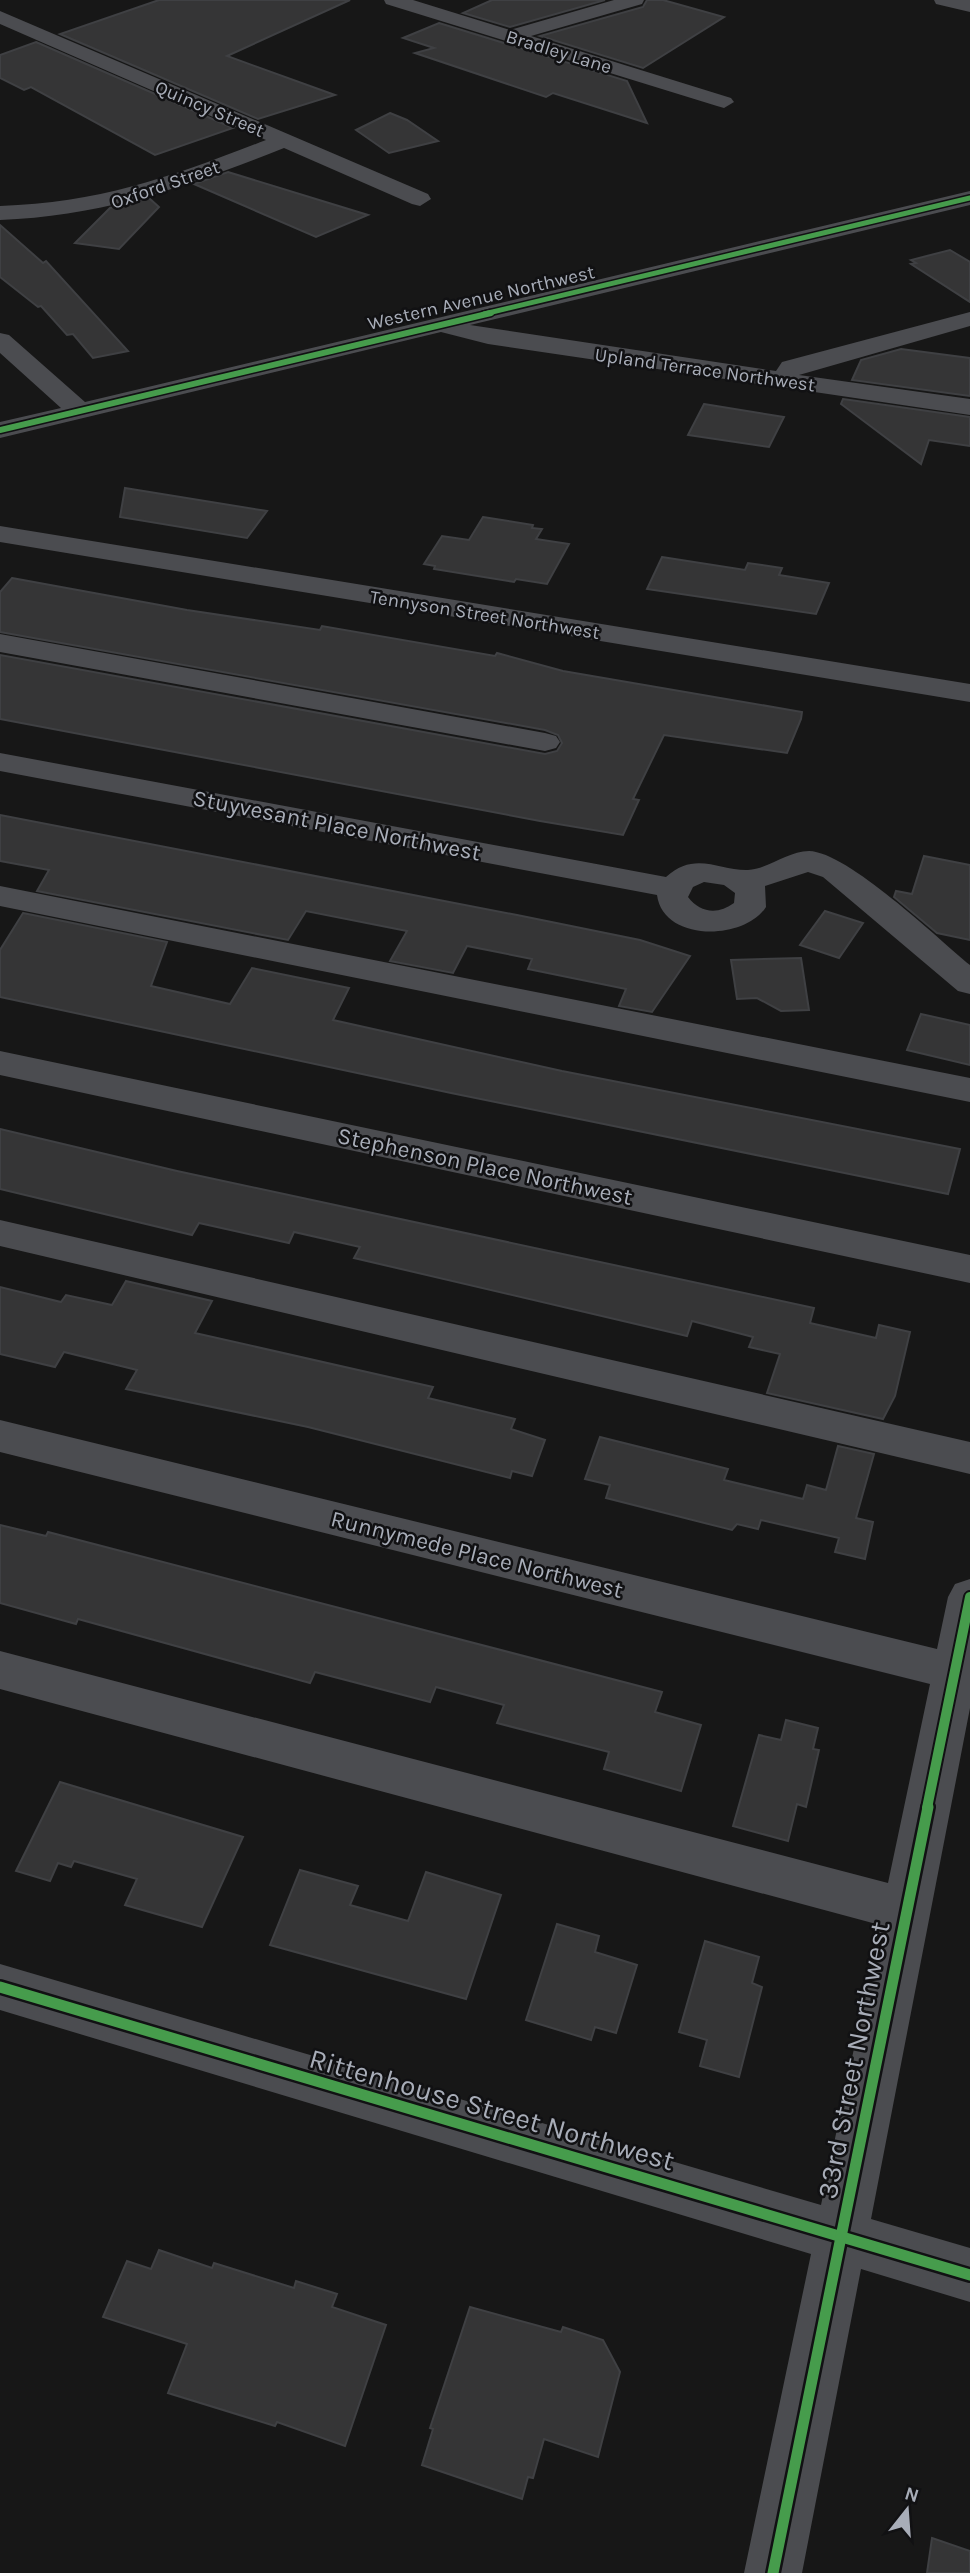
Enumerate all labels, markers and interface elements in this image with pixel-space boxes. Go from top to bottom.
street label: Bradley Lane [503,25,614,78]
street label: Quincy Street [152,76,267,142]
street label: Oxford Street [108,156,223,214]
street label: Western Avenue Northwest [366,261,597,335]
street label: Upland Terrace Northwest [593,344,816,396]
street label: Tennyson Street Northwest [368,586,601,644]
street label: Stuyvesant Place Northwest [191,784,483,867]
street label: Stephenson Place Northwest [335,1122,635,1211]
street label: Runnymede Place Northwest [328,1505,626,1604]
street label: 33rd Street Northwest [810,1919,897,2202]
street label: Rittenhouse Street Northwest [306,2042,678,2177]
north arrow [872,2475,942,2545]
text: N [902,2482,921,2507]

